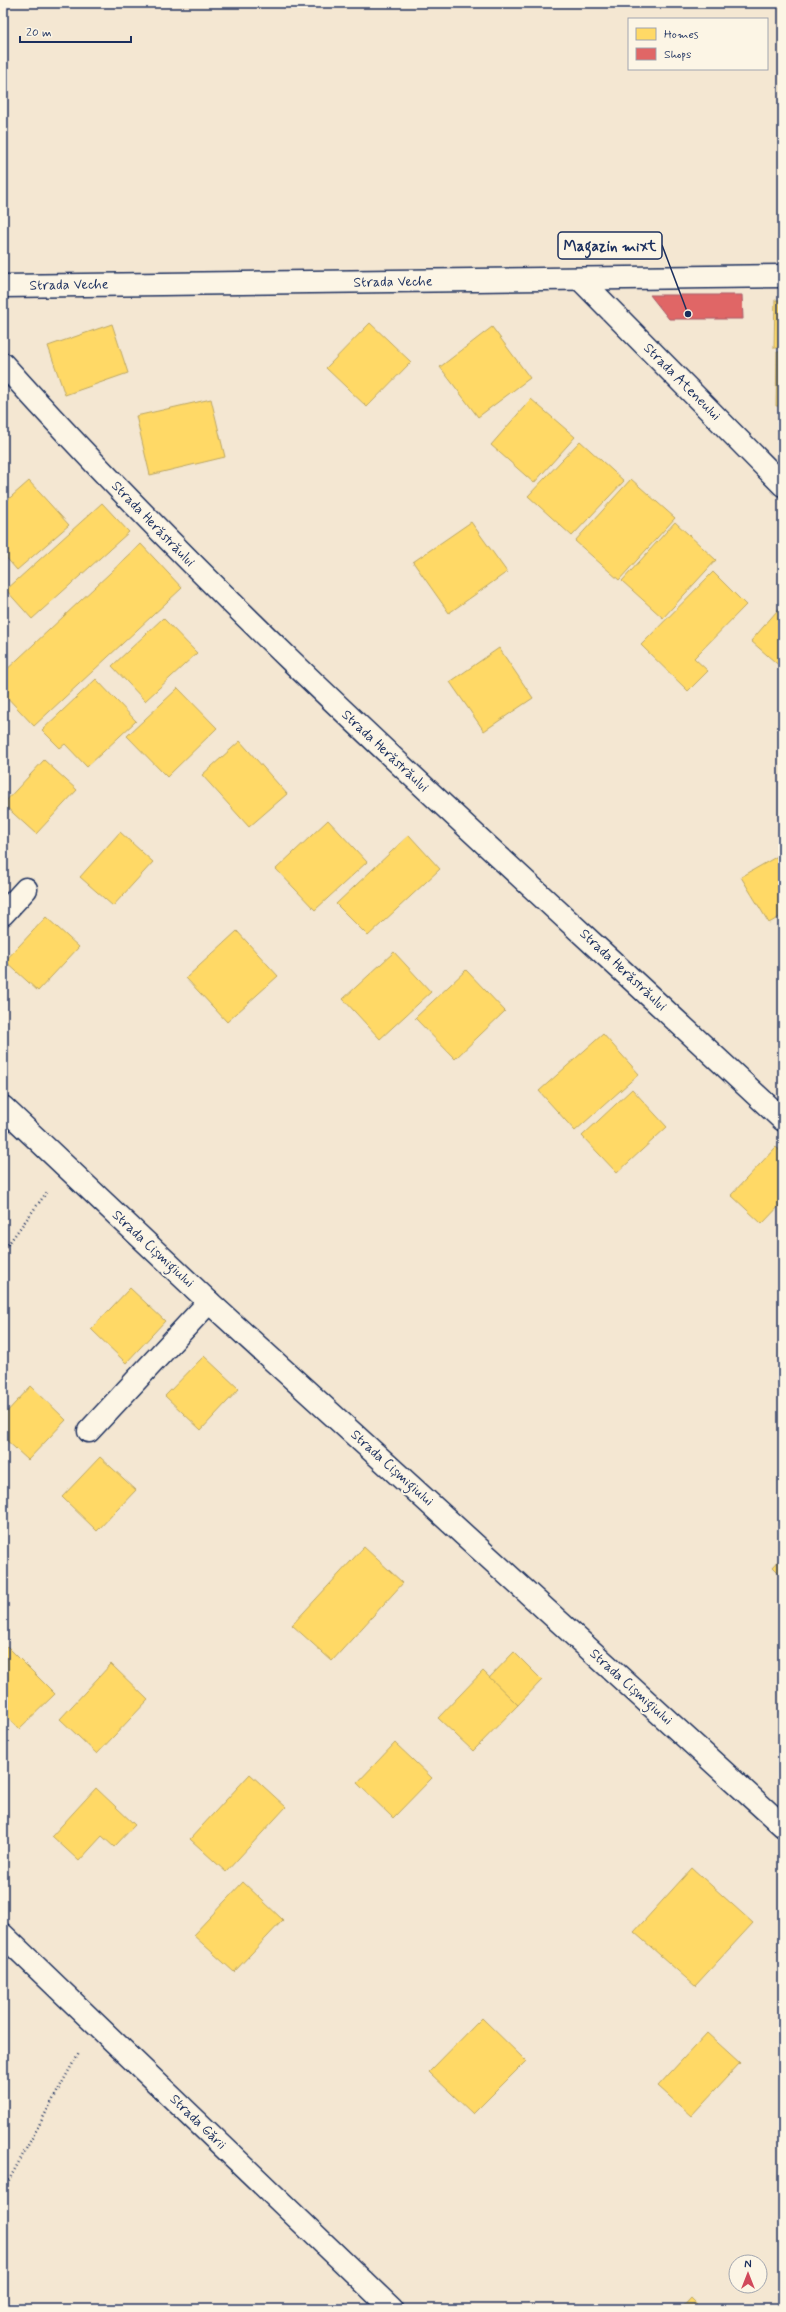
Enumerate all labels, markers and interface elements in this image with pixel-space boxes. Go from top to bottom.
scale bar [20,18,131,44]
legend [628,18,768,70]
text: 20 m [26,25,52,41]
text: Homes [664,27,699,43]
text: Shops [664,47,691,63]
callout: Magazin mixt [558,232,662,259]
text: Magazin mixt [564,237,658,259]
street label: Strada Veche [353,272,433,292]
street label: Strada Veche [29,275,109,295]
street label: Strada Ateneului [639,339,725,425]
street label: Strada Herăstrăului [107,477,199,571]
street label: Strada Herăstrăului [338,706,432,796]
street label: Strada Herăstrăului [576,925,670,1015]
street label: Strada Cișmigiului [107,1206,198,1293]
street label: Strada Cișmigiului [345,1426,437,1512]
street label: Strada Cișmigiului [584,1645,676,1731]
street label: Strada Gării [166,2090,230,2154]
north arrow [728,2254,768,2294]
text: N [744,2258,752,2272]

